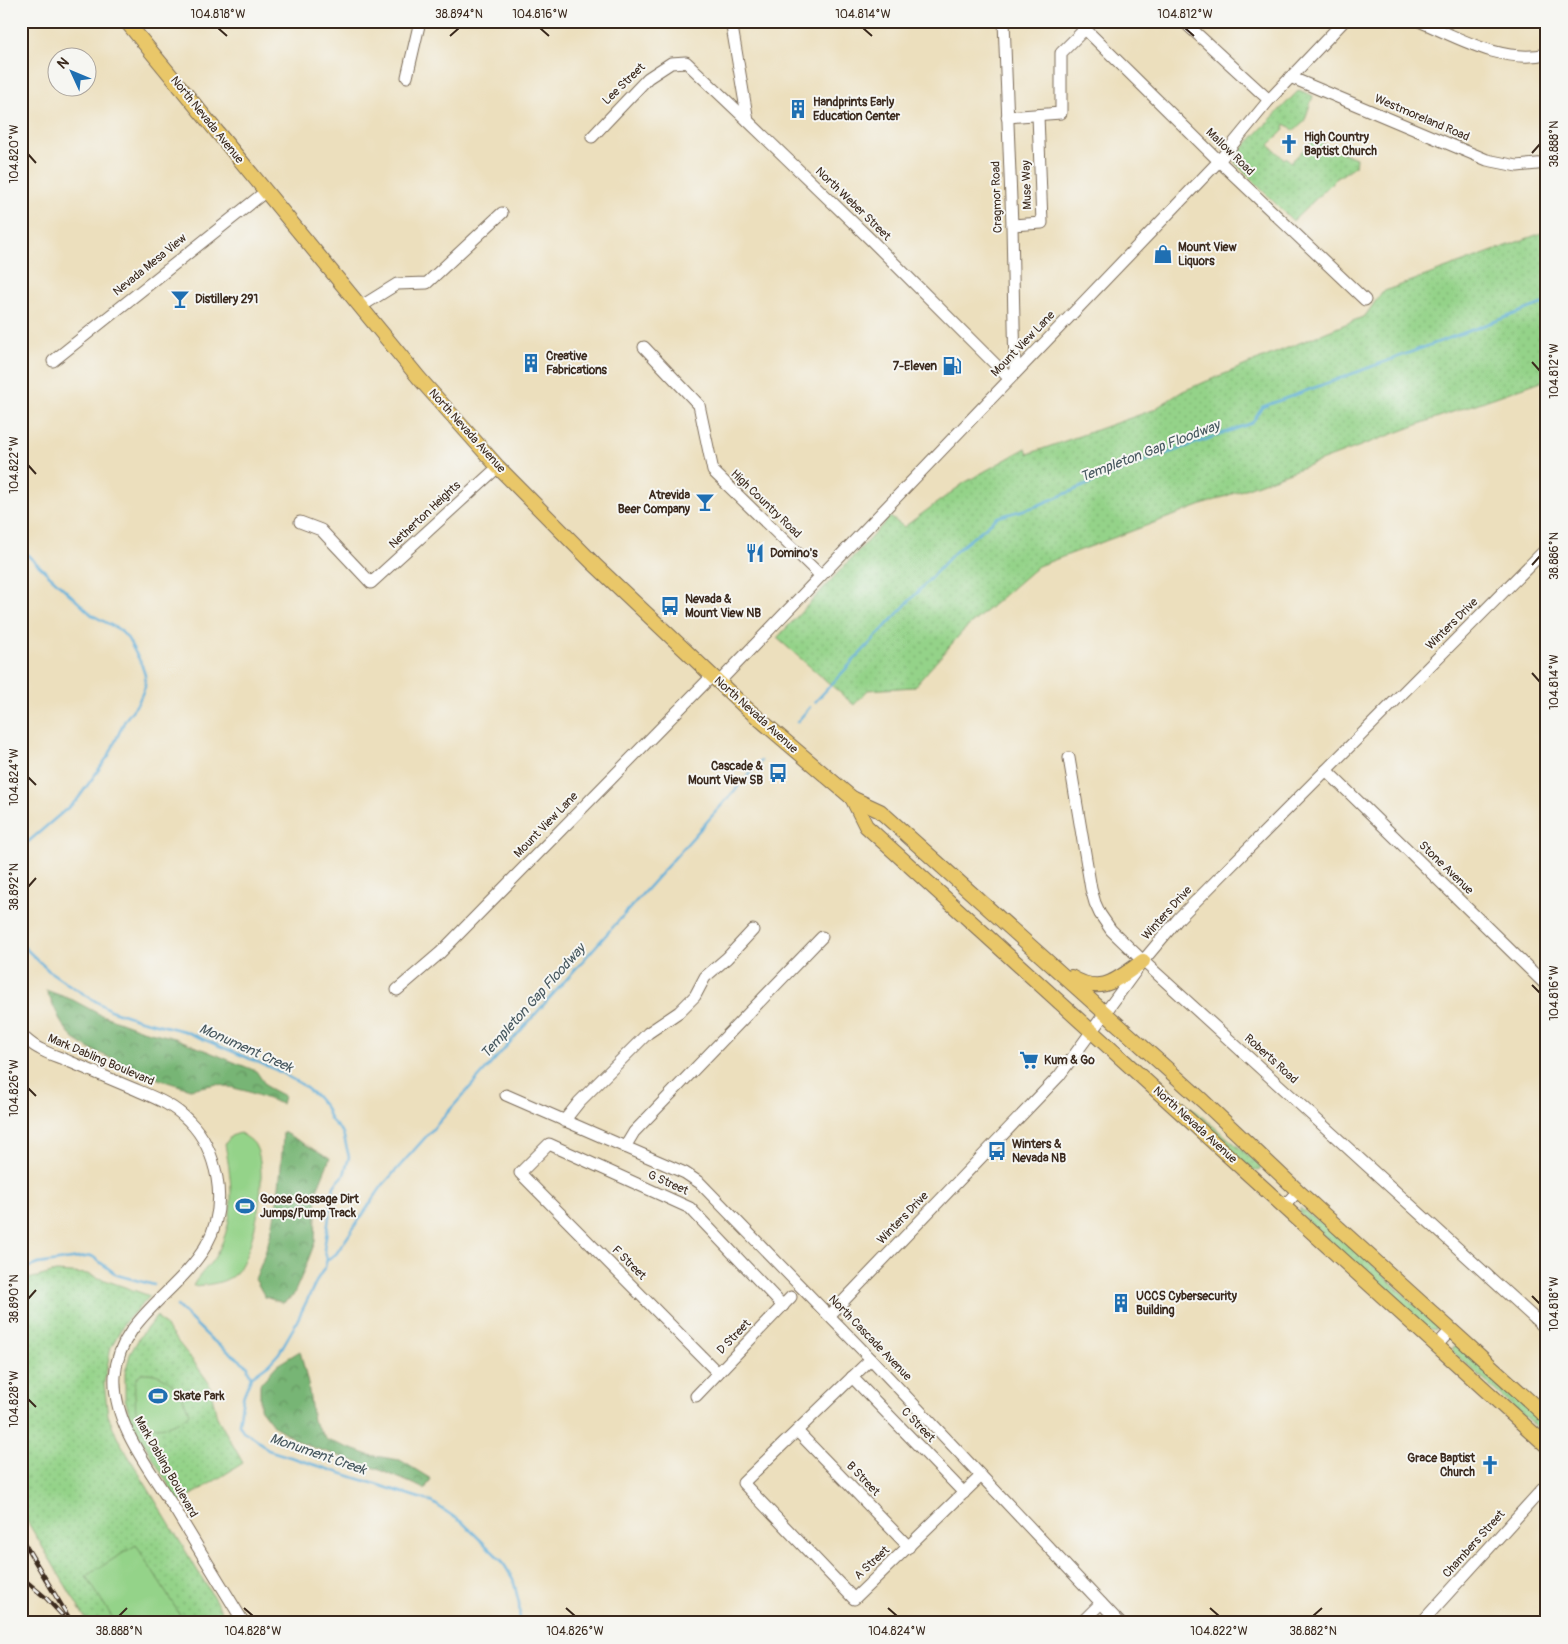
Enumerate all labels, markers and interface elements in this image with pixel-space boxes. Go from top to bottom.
text: 104.818°W [191,7,245,22]
text: 38.894°N [435,7,483,22]
text: 104.816°W [512,7,568,22]
text: 104.814°W [835,7,891,22]
text: 104.812°W [1157,7,1213,22]
north arrow [48,48,98,98]
text: N [54,54,72,73]
street label: Lee Street [599,60,649,108]
street label: North Nevada Avenue [167,73,247,167]
street label: Westmoreland Road [1372,91,1472,145]
place label: Handprints Early Education Center [813,95,901,124]
building icon: Handprints Early Education Center [787,98,809,120]
text: 38.888°N [1547,121,1562,167]
text: 104.820°W [7,125,22,183]
street label: Mallow Road [1203,125,1258,179]
place label: High Country Baptist Church [1304,130,1377,159]
church icon: High Country Baptist Church [1278,133,1300,155]
street label: Muse Way [1019,160,1035,210]
street label: Cragmor Road [988,161,1006,233]
street label: North Weber Street [812,164,894,244]
street label: Nevada Mesa View [110,231,190,299]
place label: Mount View Liquors [1178,240,1237,269]
shop icon: Mount View Liquors [1152,243,1174,265]
bar icon: Distillery 291 [169,288,191,310]
place label: Distillery 291 [195,292,258,307]
street label: Mount View Lane [988,308,1058,380]
text: 104.812°W [1547,343,1562,399]
place label: Creative Fabrications [546,349,608,378]
building icon: Creative Fabrications [520,352,542,374]
fuel station icon: 7-Eleven [941,355,963,377]
place label: 7-Eleven [893,359,937,374]
street label: North Nevada Avenue [425,386,509,476]
water label: Templeton Gap Floodway [1078,416,1224,485]
text: 104.822°W [7,436,22,494]
street label: High Country Road [728,467,805,542]
street label: Netherton Heights [386,478,464,552]
place label: Atrevida Beer Company [618,488,691,517]
bar icon: Atrevida Beer Company [694,491,716,513]
text: 38.886°N [1547,532,1562,580]
restaurant icon: Domino's [744,542,766,564]
place label: Domino's [770,546,818,561]
place label: Nevada & Mount View NB [685,592,761,621]
bus stop icon: Nevada & Mount View NB [659,595,681,617]
street label: Winters Drive [1423,595,1481,653]
text: 104.814°W [1547,654,1562,710]
street label: North Nevada Avenue [711,673,801,757]
text: 104.824°W [7,748,22,806]
place label: Cascade & Mount View SB [688,759,763,788]
bus stop icon: Cascade & Mount View SB [767,762,789,784]
street label: Mount View Lane [511,789,581,861]
street label: Stone Avenue [1415,838,1477,898]
text: 38.892°N [7,863,22,911]
street label: Winters Drive [1139,883,1195,943]
water label: Templeton Gap Floodway [477,939,590,1062]
text: 104.816°W [1547,965,1562,1021]
water label: Monument Creek [197,1020,296,1077]
street label: Mark Dabling Boulevard [45,1031,157,1089]
street label: Roberts Road [1241,1031,1301,1087]
supermarket icon: Kum & Go [1018,1049,1040,1071]
place label: Kum & Go [1044,1053,1095,1068]
text: 104.826°W [7,1059,22,1117]
street label: North Nevada Avenue [1150,1083,1240,1167]
place label: Winters & Nevada NB [1012,1137,1066,1166]
bus stop icon: Winters & Nevada NB [986,1140,1008,1162]
street label: G Street [645,1167,691,1199]
street label: Winters Drive [874,1188,932,1248]
place label: Goose Gossage Dirt Jumps/Pump Track [260,1192,360,1221]
sports icon: Goose Gossage Dirt Jumps/Pump Track [234,1195,256,1217]
street label: F Street [609,1243,649,1283]
text: 38.890°N [7,1274,22,1324]
text: 104.818°W [1547,1277,1562,1331]
place label: UCCS Cybersecurity Building [1136,1289,1238,1318]
street label: North Cascade Avenue [825,1292,915,1384]
building icon: UCCS Cybersecurity Building [1110,1292,1132,1314]
street label: D Street [714,1316,754,1358]
text: 104.828°W [7,1371,22,1427]
sports icon: Skate Park [147,1385,169,1407]
place label: Skate Park [173,1389,226,1404]
street label: C Street [898,1404,938,1446]
street label: Mark Dabling Boulevard [131,1414,201,1520]
water label: Monument Creek [268,1430,369,1479]
place label: Grace Baptist Church [1407,1451,1476,1480]
church icon: Grace Baptist Church [1479,1454,1501,1476]
street label: B Street [843,1459,883,1499]
street label: Chambers Street [1440,1507,1508,1581]
street label: A Street [851,1543,893,1583]
text: 38.888°N [96,1624,142,1639]
text: 104.828°W [225,1624,281,1639]
text: 104.826°W [546,1624,604,1639]
text: 104.824°W [868,1624,926,1639]
text: 104.822°W [1190,1624,1248,1639]
text: 38.882°N [1289,1624,1337,1639]

